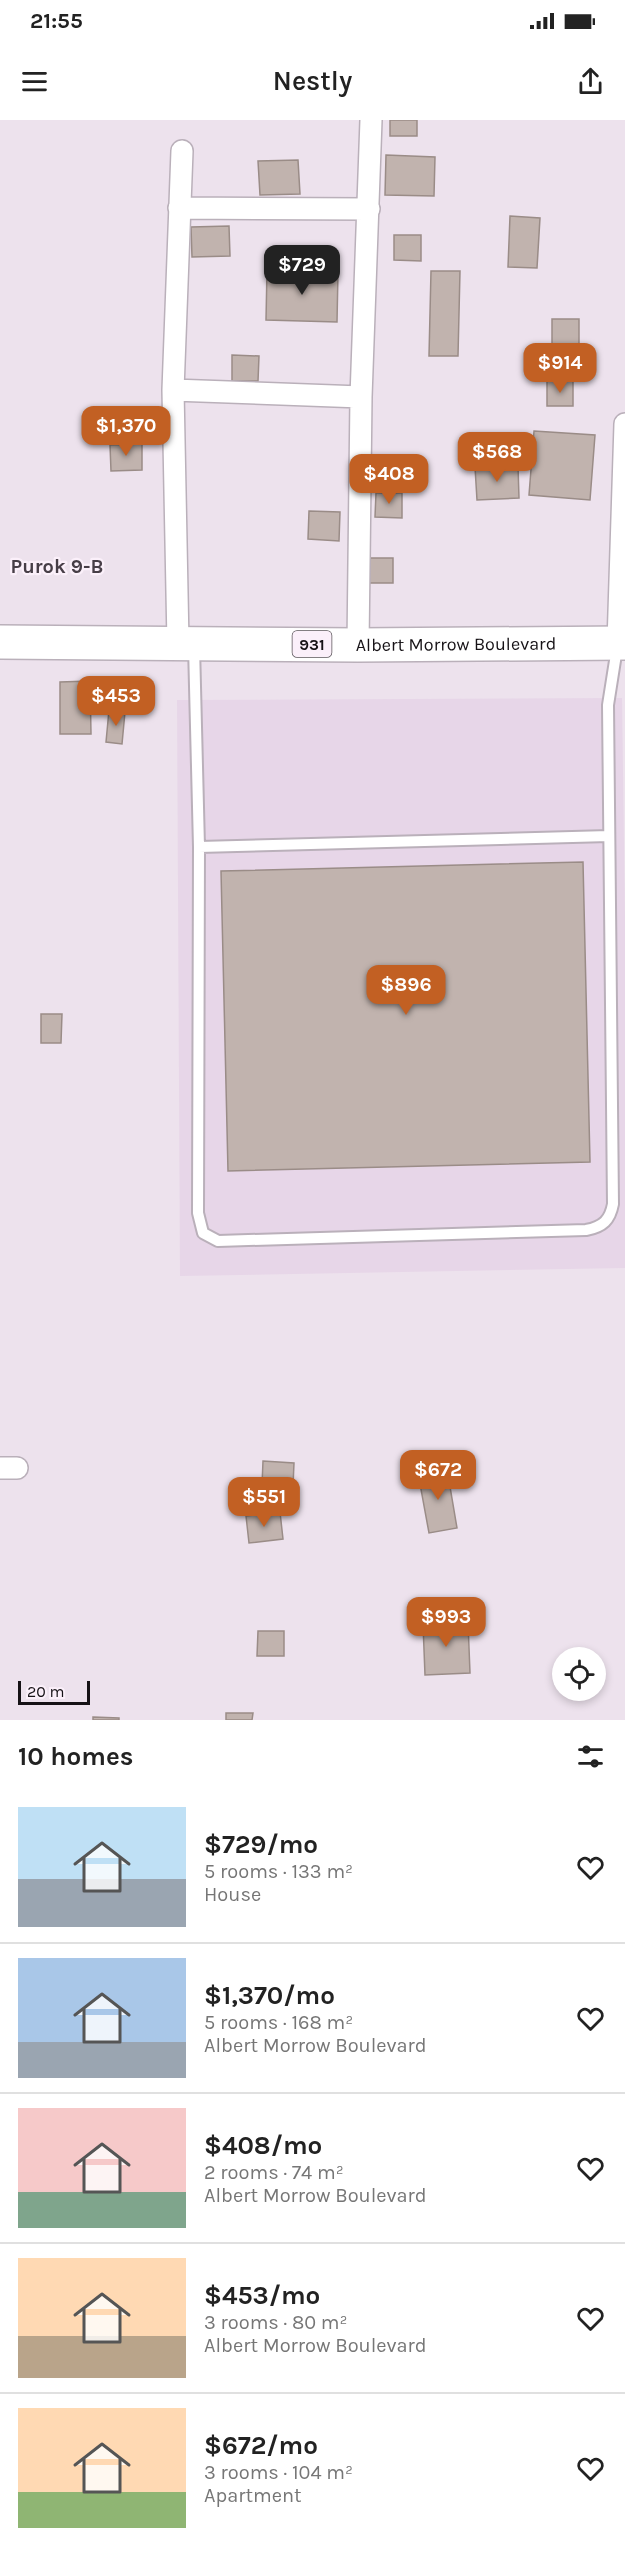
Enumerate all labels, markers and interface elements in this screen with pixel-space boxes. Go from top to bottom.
text: 21:55 [30,8,83,34]
icon: menu [18,65,51,98]
text: Nestly [273,65,352,97]
icon: share [574,65,607,98]
pin: $729 [266,245,338,296]
text: $729 [278,253,326,276]
pin: $914 [524,343,596,394]
text: $914 [537,351,583,374]
pin: $1,370 [77,406,175,457]
text: $1,370 [95,414,157,437]
pin: $568 [461,432,533,483]
text: $568 [472,440,522,463]
pin: $408 [353,454,425,505]
text: $408 [363,462,415,485]
district label: Purok 9-B [11,555,103,578]
road number: 931 [292,631,332,657]
street label: Albert Morrow Boulevard [356,633,556,656]
pin: $453 [80,676,152,727]
text: $453 [91,684,141,707]
pin: $896 [370,965,442,1016]
text: $896 [380,973,432,996]
pin: $672 [402,1450,474,1501]
text: $672 [414,1458,462,1481]
pin: $551 [228,1477,300,1528]
text: $551 [242,1485,286,1508]
pin: $993 [410,1597,482,1648]
text: $993 [421,1605,471,1628]
map controls [552,1647,606,1701]
button: locate [552,1647,606,1701]
scale bar [18,1678,90,1706]
text: 20 m [27,1682,65,1701]
icon: filters [574,1740,607,1773]
text: 10 homes [18,1741,133,1772]
text: $729/mo [204,1829,318,1860]
icon: home [66,1831,138,1903]
icon: heart [574,1851,607,1884]
text: 5 rooms · 133 m² [204,1860,353,1883]
text: House [204,1883,261,1906]
text: $1,370/mo [204,1980,335,2011]
icon: home [66,1982,138,2054]
icon: heart [574,2002,607,2035]
text: 5 rooms · 168 m² [204,2011,353,2034]
text: Albert Morrow Boulevard [204,2034,427,2057]
text: $408/mo [204,2130,322,2161]
icon: home [66,2132,138,2204]
icon: heart [574,2152,607,2185]
text: 2 rooms · 74 m² [204,2161,344,2184]
text: Albert Morrow Boulevard [204,2184,427,2207]
text: $453/mo [204,2280,320,2311]
icon: home [66,2282,138,2354]
icon: heart [574,2302,607,2335]
text: 3 rooms · 80 m² [204,2311,348,2334]
text: Albert Morrow Boulevard [204,2334,427,2357]
text: $672/mo [204,2430,318,2461]
icon: home [66,2432,138,2504]
icon: heart [574,2452,607,2485]
text: 3 rooms · 104 m² [204,2461,353,2484]
text: Apartment [204,2484,302,2507]

